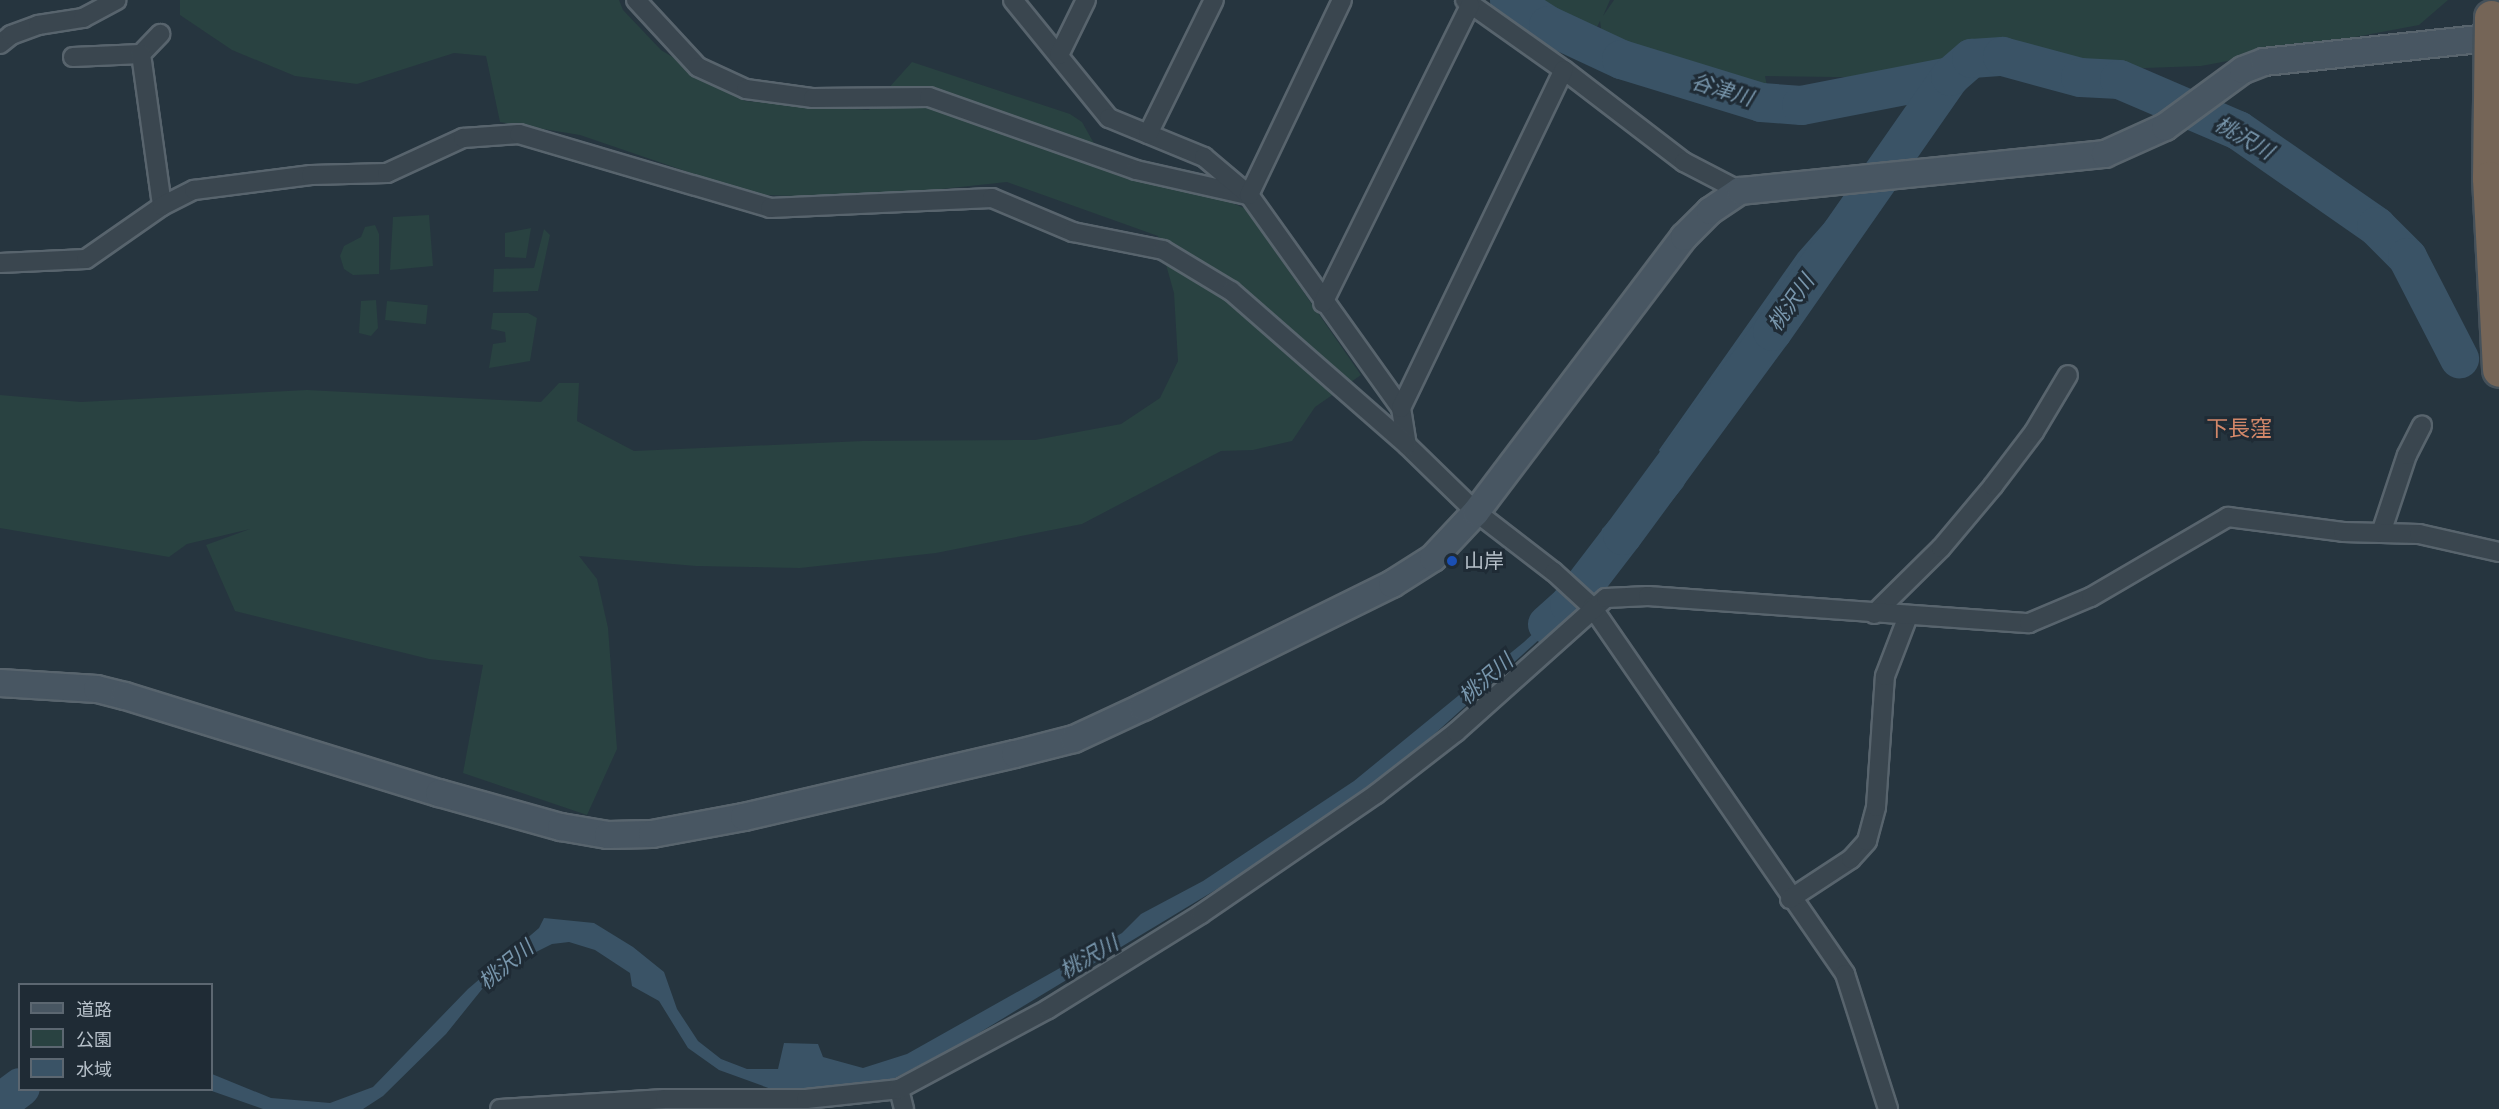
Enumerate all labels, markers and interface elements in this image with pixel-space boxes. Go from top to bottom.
water label: 谷津川 [1688,69,1756,111]
water label: 桃沢川 [2210,111,2278,165]
water label: 桃沢川 [1763,270,1819,336]
district label: 下長窪 [2206,416,2272,442]
place label: 山岸 [1464,549,1504,573]
marker: 山岸 [1445,554,1459,568]
water label: 桃沢川 [1454,649,1518,709]
water label: 桃沢川 [1055,930,1123,984]
water label: 桃沢川 [474,935,538,995]
legend [18,983,213,1091]
text: 道路 [76,999,112,1020]
text: 公園 [76,1029,112,1050]
text: 水域 [76,1059,112,1080]

